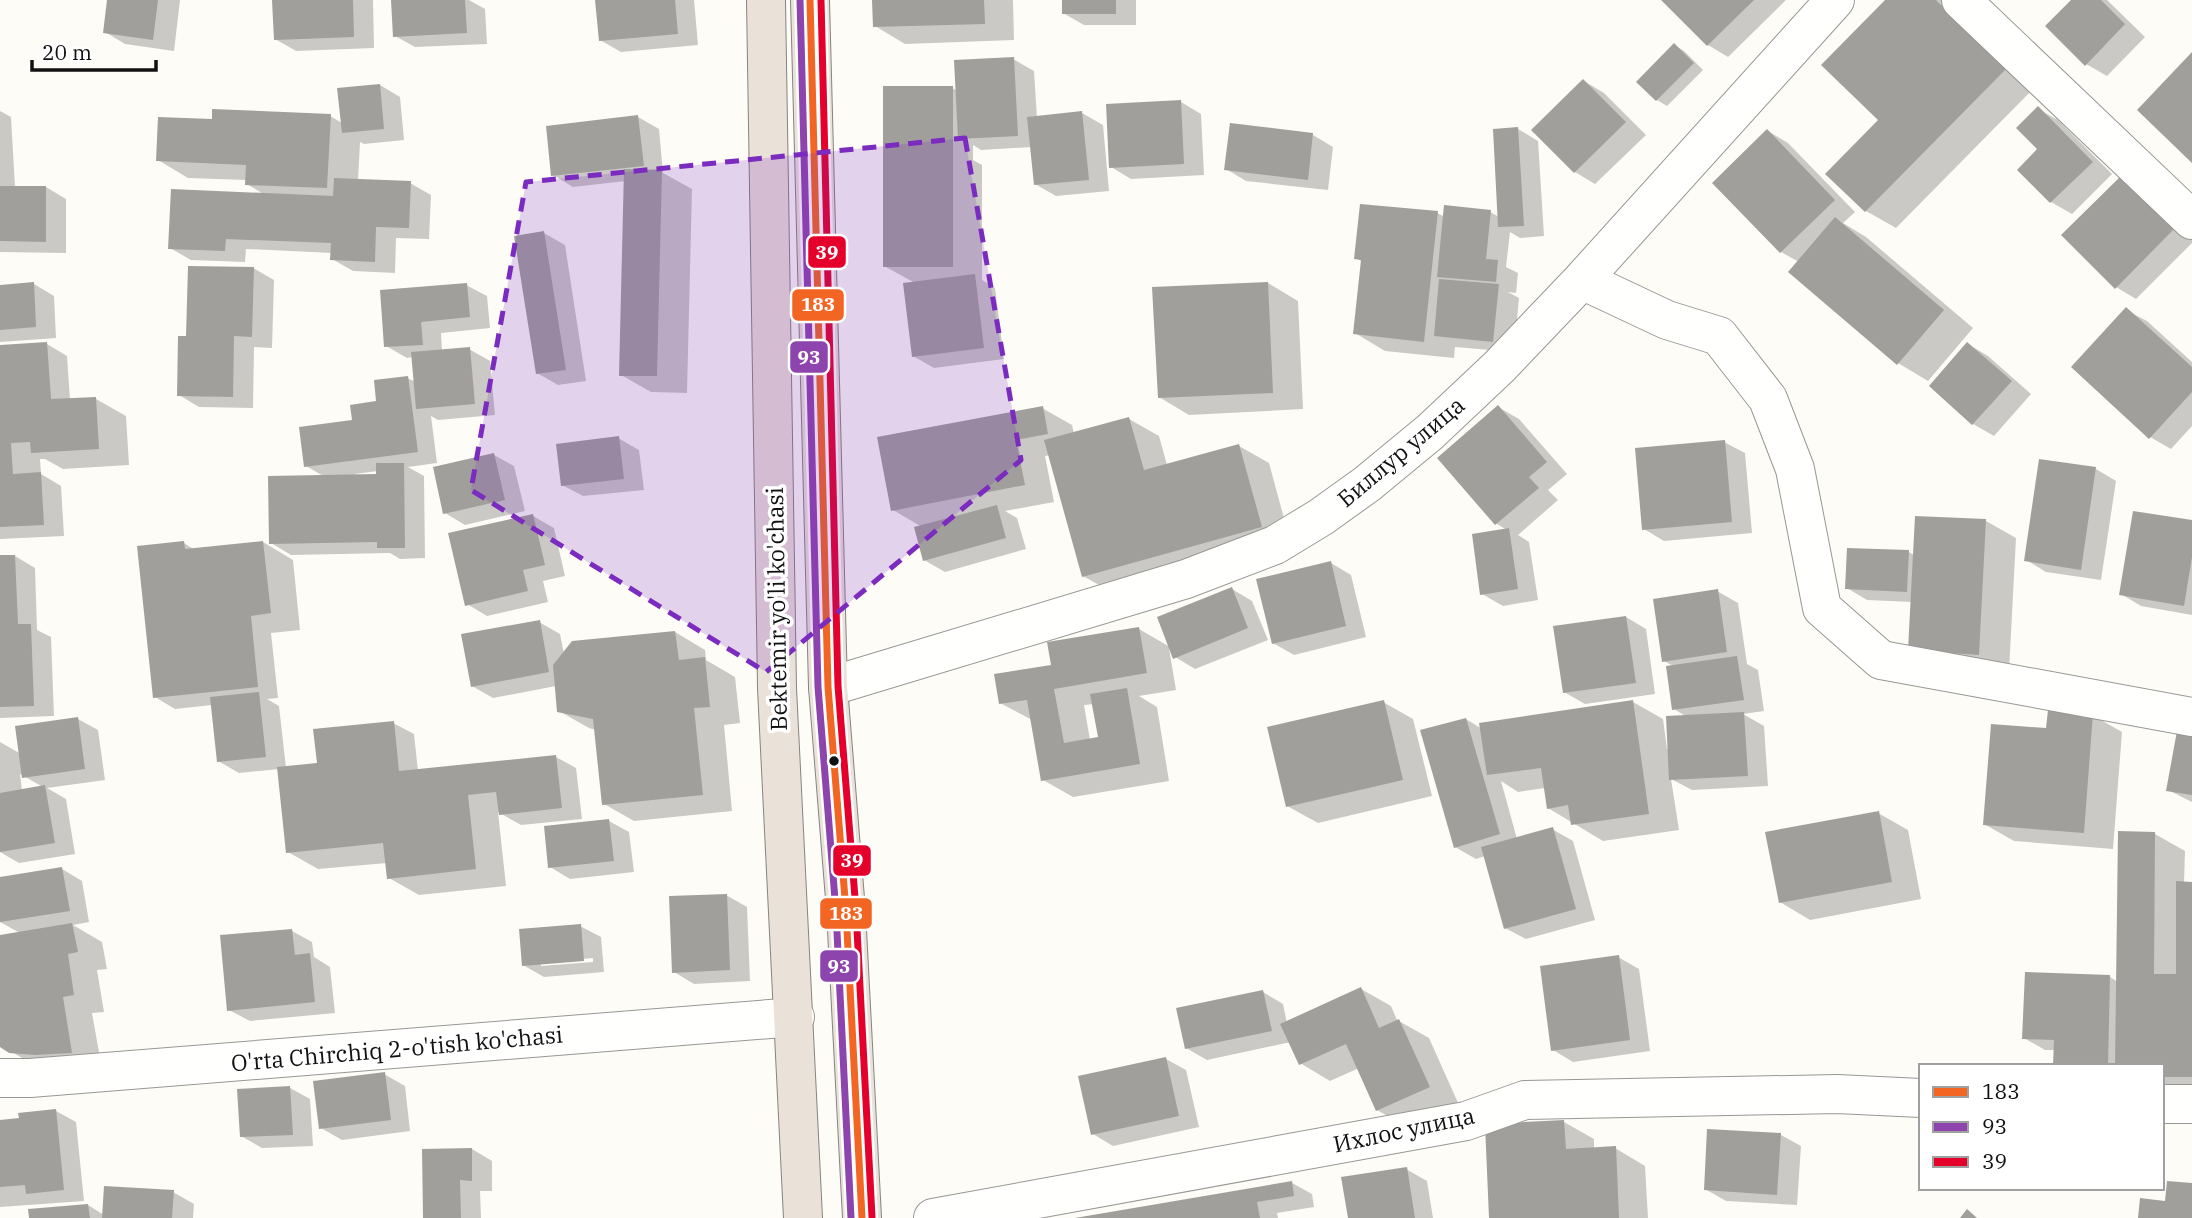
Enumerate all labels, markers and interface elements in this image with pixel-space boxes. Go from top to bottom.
scale bar [32,28,156,72]
text: 20 m [42,38,92,66]
line badge: 39 [807,235,847,269]
text: 39 [816,240,838,264]
line badge: 183 [791,288,845,322]
text: 183 [801,292,835,316]
line badge: 93 [789,340,829,374]
text: 93 [798,345,820,369]
street label: Биллур улица [1331,389,1470,513]
street label: Bektemir yo'li ko'chasi [759,487,793,731]
unlabelled marker [827,754,841,768]
line badge: 39 [832,844,872,877]
text: 39 [841,848,863,872]
line badge: 183 [819,897,873,930]
text: 183 [829,901,863,925]
line badge: 93 [819,949,859,983]
text: 93 [828,954,850,978]
street label: O'rta Chirchiq 2-o'tish ko'chasi [230,1019,564,1077]
legend [1919,1064,2164,1190]
text: 183 [1982,1077,2020,1105]
street label: Ихлос улица [1330,1099,1477,1159]
text: 93 [1982,1112,2007,1140]
text: 39 [1982,1147,2007,1175]

